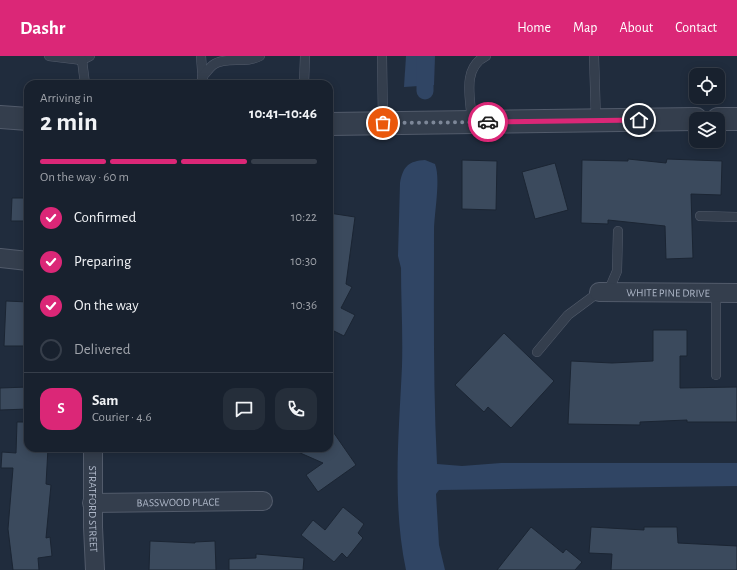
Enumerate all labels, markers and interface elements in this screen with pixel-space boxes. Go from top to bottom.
text: Dashr [20,19,65,38]
text: Home [517,21,551,35]
text: Map [573,21,597,35]
text: About [619,21,653,35]
text: Contact [675,21,717,35]
map controls [689,68,725,148]
button: locate [689,68,725,104]
text: Arriving in [40,92,93,105]
courier [468,102,508,142]
pin [622,103,656,137]
text: 10:41–10:46 [249,106,317,121]
pin [366,106,400,140]
text: 2 min [40,109,98,135]
icon: home [628,109,650,131]
icon: car [477,111,499,133]
icon: bag [372,112,394,134]
button: layers [689,112,725,148]
text: On the way · 60 m [40,171,129,184]
icon: check [40,207,62,229]
text: Confirmed [74,210,136,225]
text: 10:22 [291,211,317,224]
icon: check [40,251,62,273]
text: Preparing [74,254,131,269]
text: 10:30 [290,255,317,268]
street label: WHITE PINE DRIVE [626,287,710,299]
icon: check [40,295,62,317]
text: On the way [74,298,139,313]
text: 10:36 [291,299,317,312]
text: Delivered [74,342,131,357]
button: chat [223,388,265,430]
button: phone [275,388,317,430]
text: Sam [92,393,118,408]
text: S [57,401,65,416]
text: Courier · 4.6 [92,411,152,424]
street label: STRATFORD STREET [87,465,99,553]
street label: BASSWOOD PLACE [137,497,220,508]

